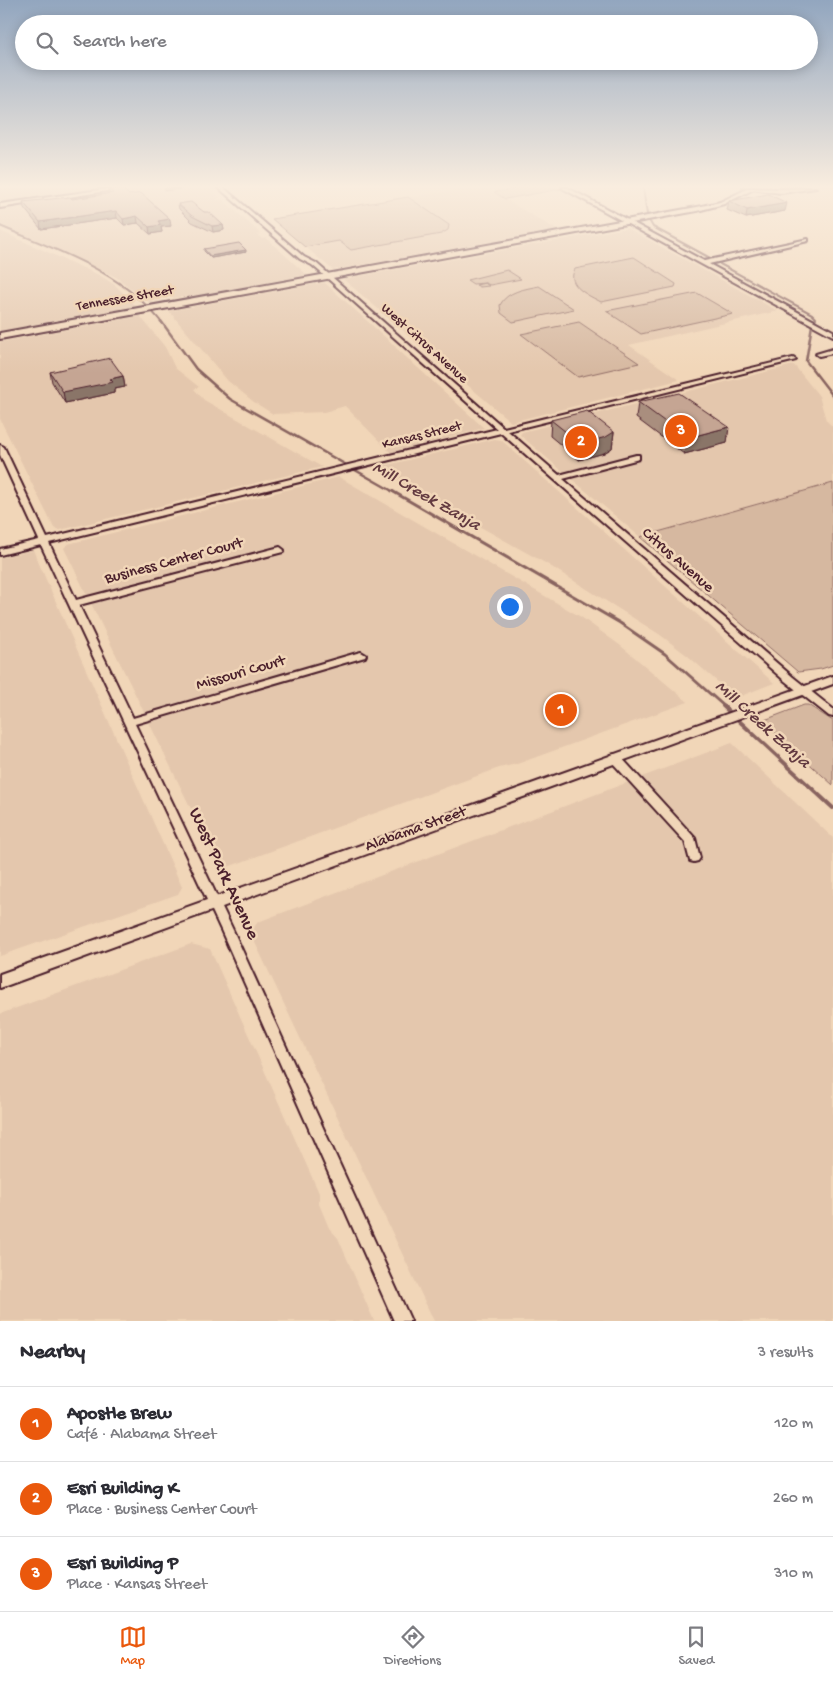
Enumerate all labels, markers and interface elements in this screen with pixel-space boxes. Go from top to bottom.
search box [15,15,818,70]
icon: search [33,29,61,57]
text: Search here [73,31,167,54]
street label: Tennessee Street [74,282,176,316]
street label: West Citrus Avenue [377,300,472,388]
pin: 3 [665,412,697,450]
street label: Kansas Street [381,418,465,454]
pin: 2 [565,423,597,461]
water label: Mill Creek Zanja [368,458,485,537]
street label: Citrus Avenue [637,524,718,598]
street label: Business Center Court [102,534,246,590]
your location [497,594,523,620]
street label: Missouri Court [194,652,289,696]
water label: Mill Creek Zanja [710,677,815,774]
pin: 1 [545,691,577,729]
street label: Alabama Street [363,802,470,857]
street label: West Park Avenue [182,804,264,944]
text: Nearby [20,1341,85,1366]
text: 3 results [758,1344,813,1363]
text: Apostle Brew [67,1403,172,1426]
text: 1 [33,1415,39,1434]
text: 120 m [774,1415,813,1434]
text: Café · Alabama Street [67,1426,216,1445]
text: Esri Building K [67,1478,178,1501]
text: 2 [32,1490,40,1509]
text: 260 m [773,1490,813,1509]
text: Place · Business Center Court [67,1501,256,1520]
text: Esri Building P [67,1553,178,1576]
text: 3 [32,1565,40,1584]
text: 310 m [774,1565,813,1584]
text: Place · Kansas Street [67,1576,207,1595]
tab: Map [119,1623,147,1670]
tab: Directions [384,1623,441,1670]
tab: Saved [678,1623,714,1670]

